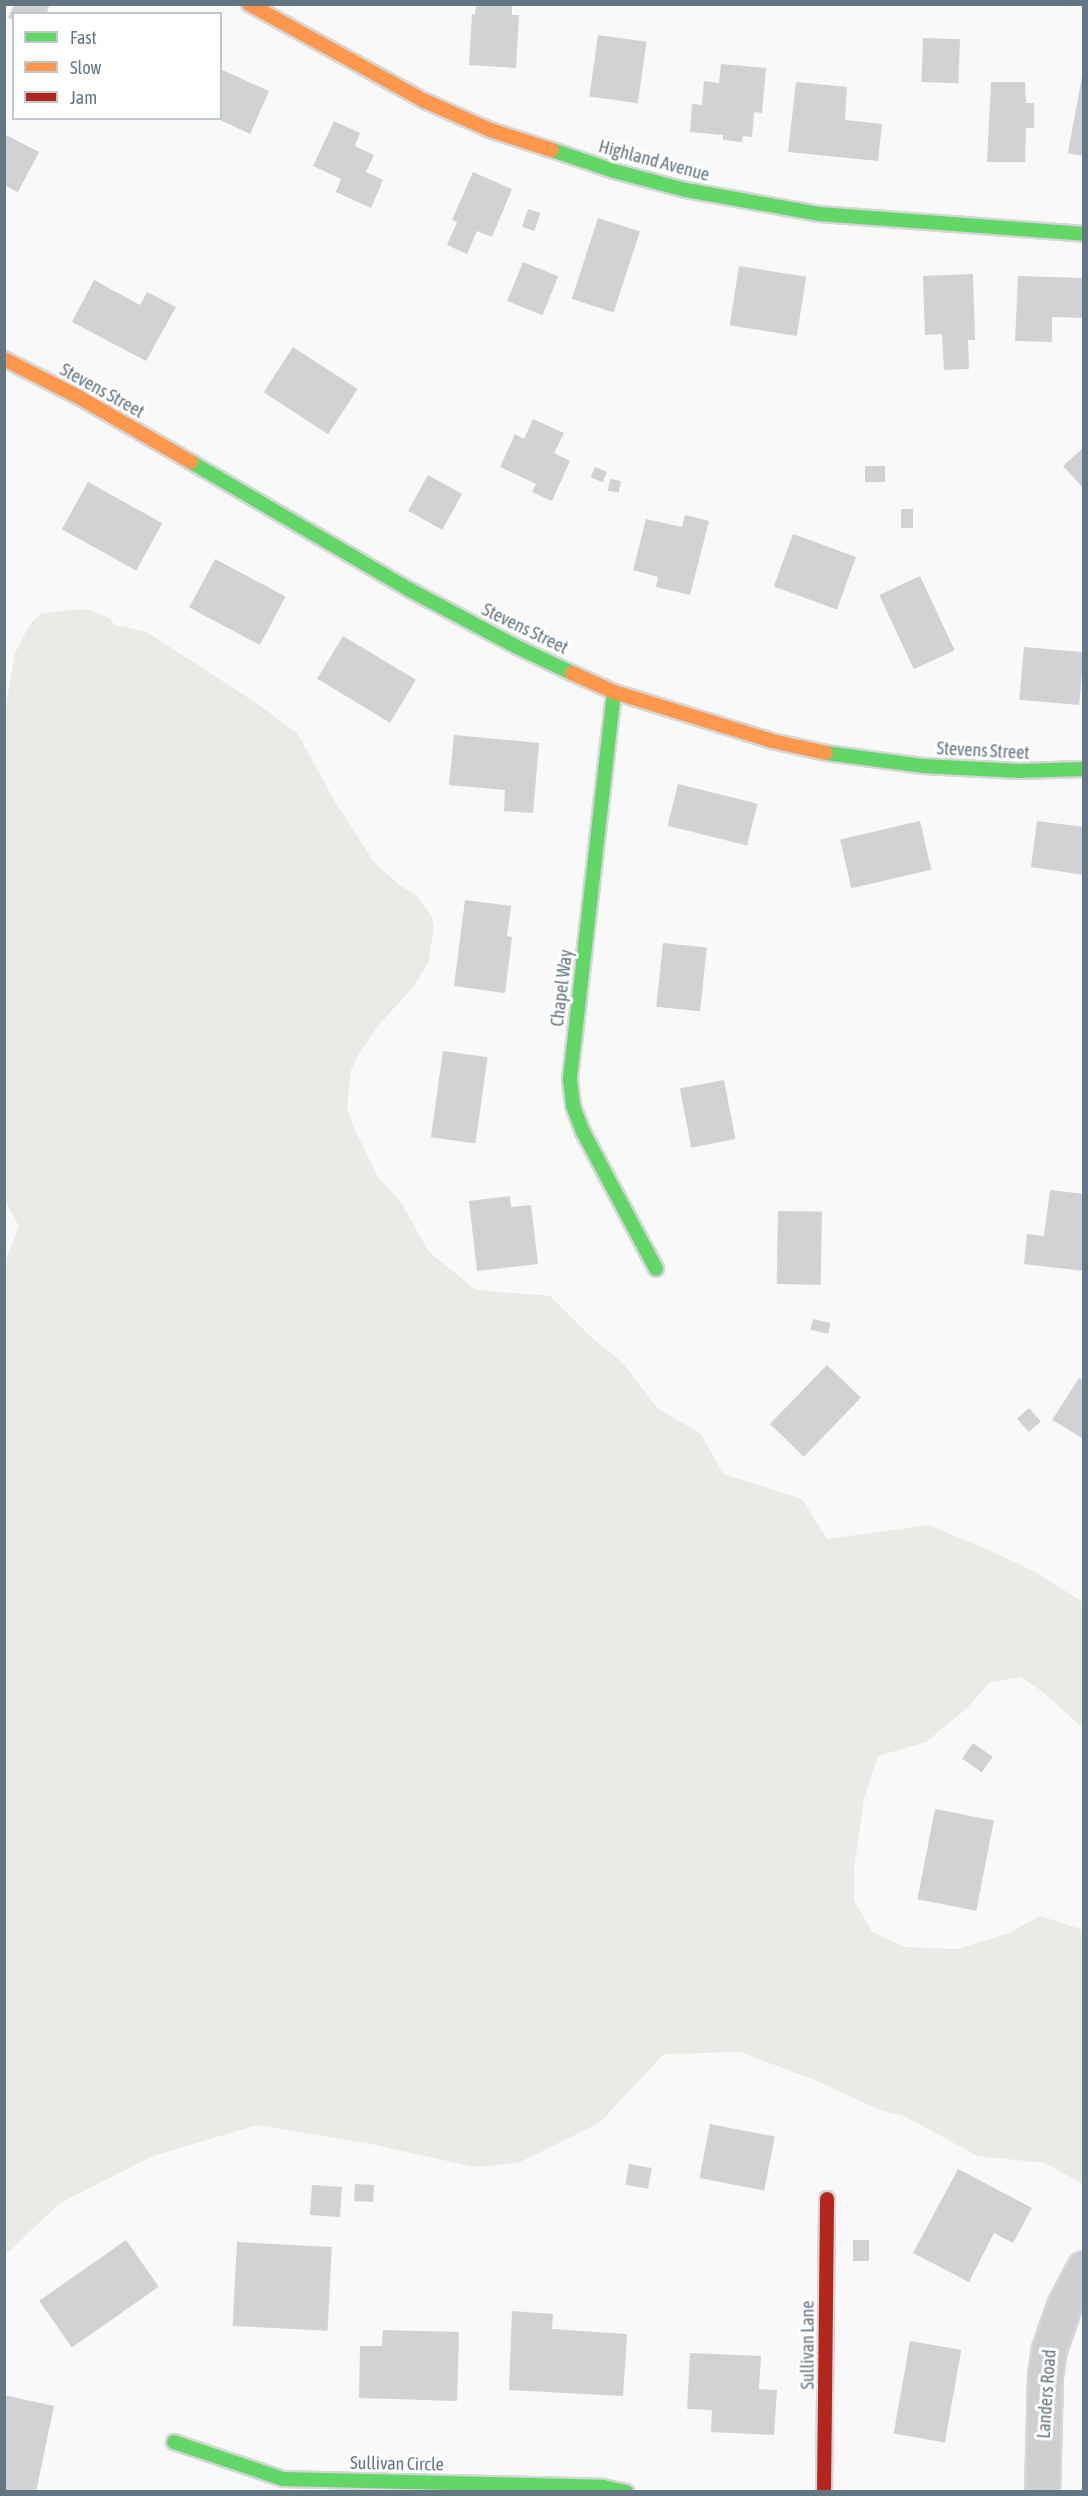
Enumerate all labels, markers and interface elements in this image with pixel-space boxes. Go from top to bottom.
legend [12,12,222,120]
text: Fast [70,27,97,48]
text: Slow [70,57,101,78]
text: Jam [70,87,97,108]
street label: Highland Avenue [596,136,712,186]
street label: Stevens Street [56,359,148,423]
street label: Stevens Street [478,599,572,659]
street label: Stevens Street [936,738,1030,764]
street label: Chapel Way [547,948,577,1028]
street label: Sullivan Lane [797,2301,819,2389]
street label: Landers Road [1033,2349,1061,2439]
street label: Sullivan Circle [350,2452,444,2476]

